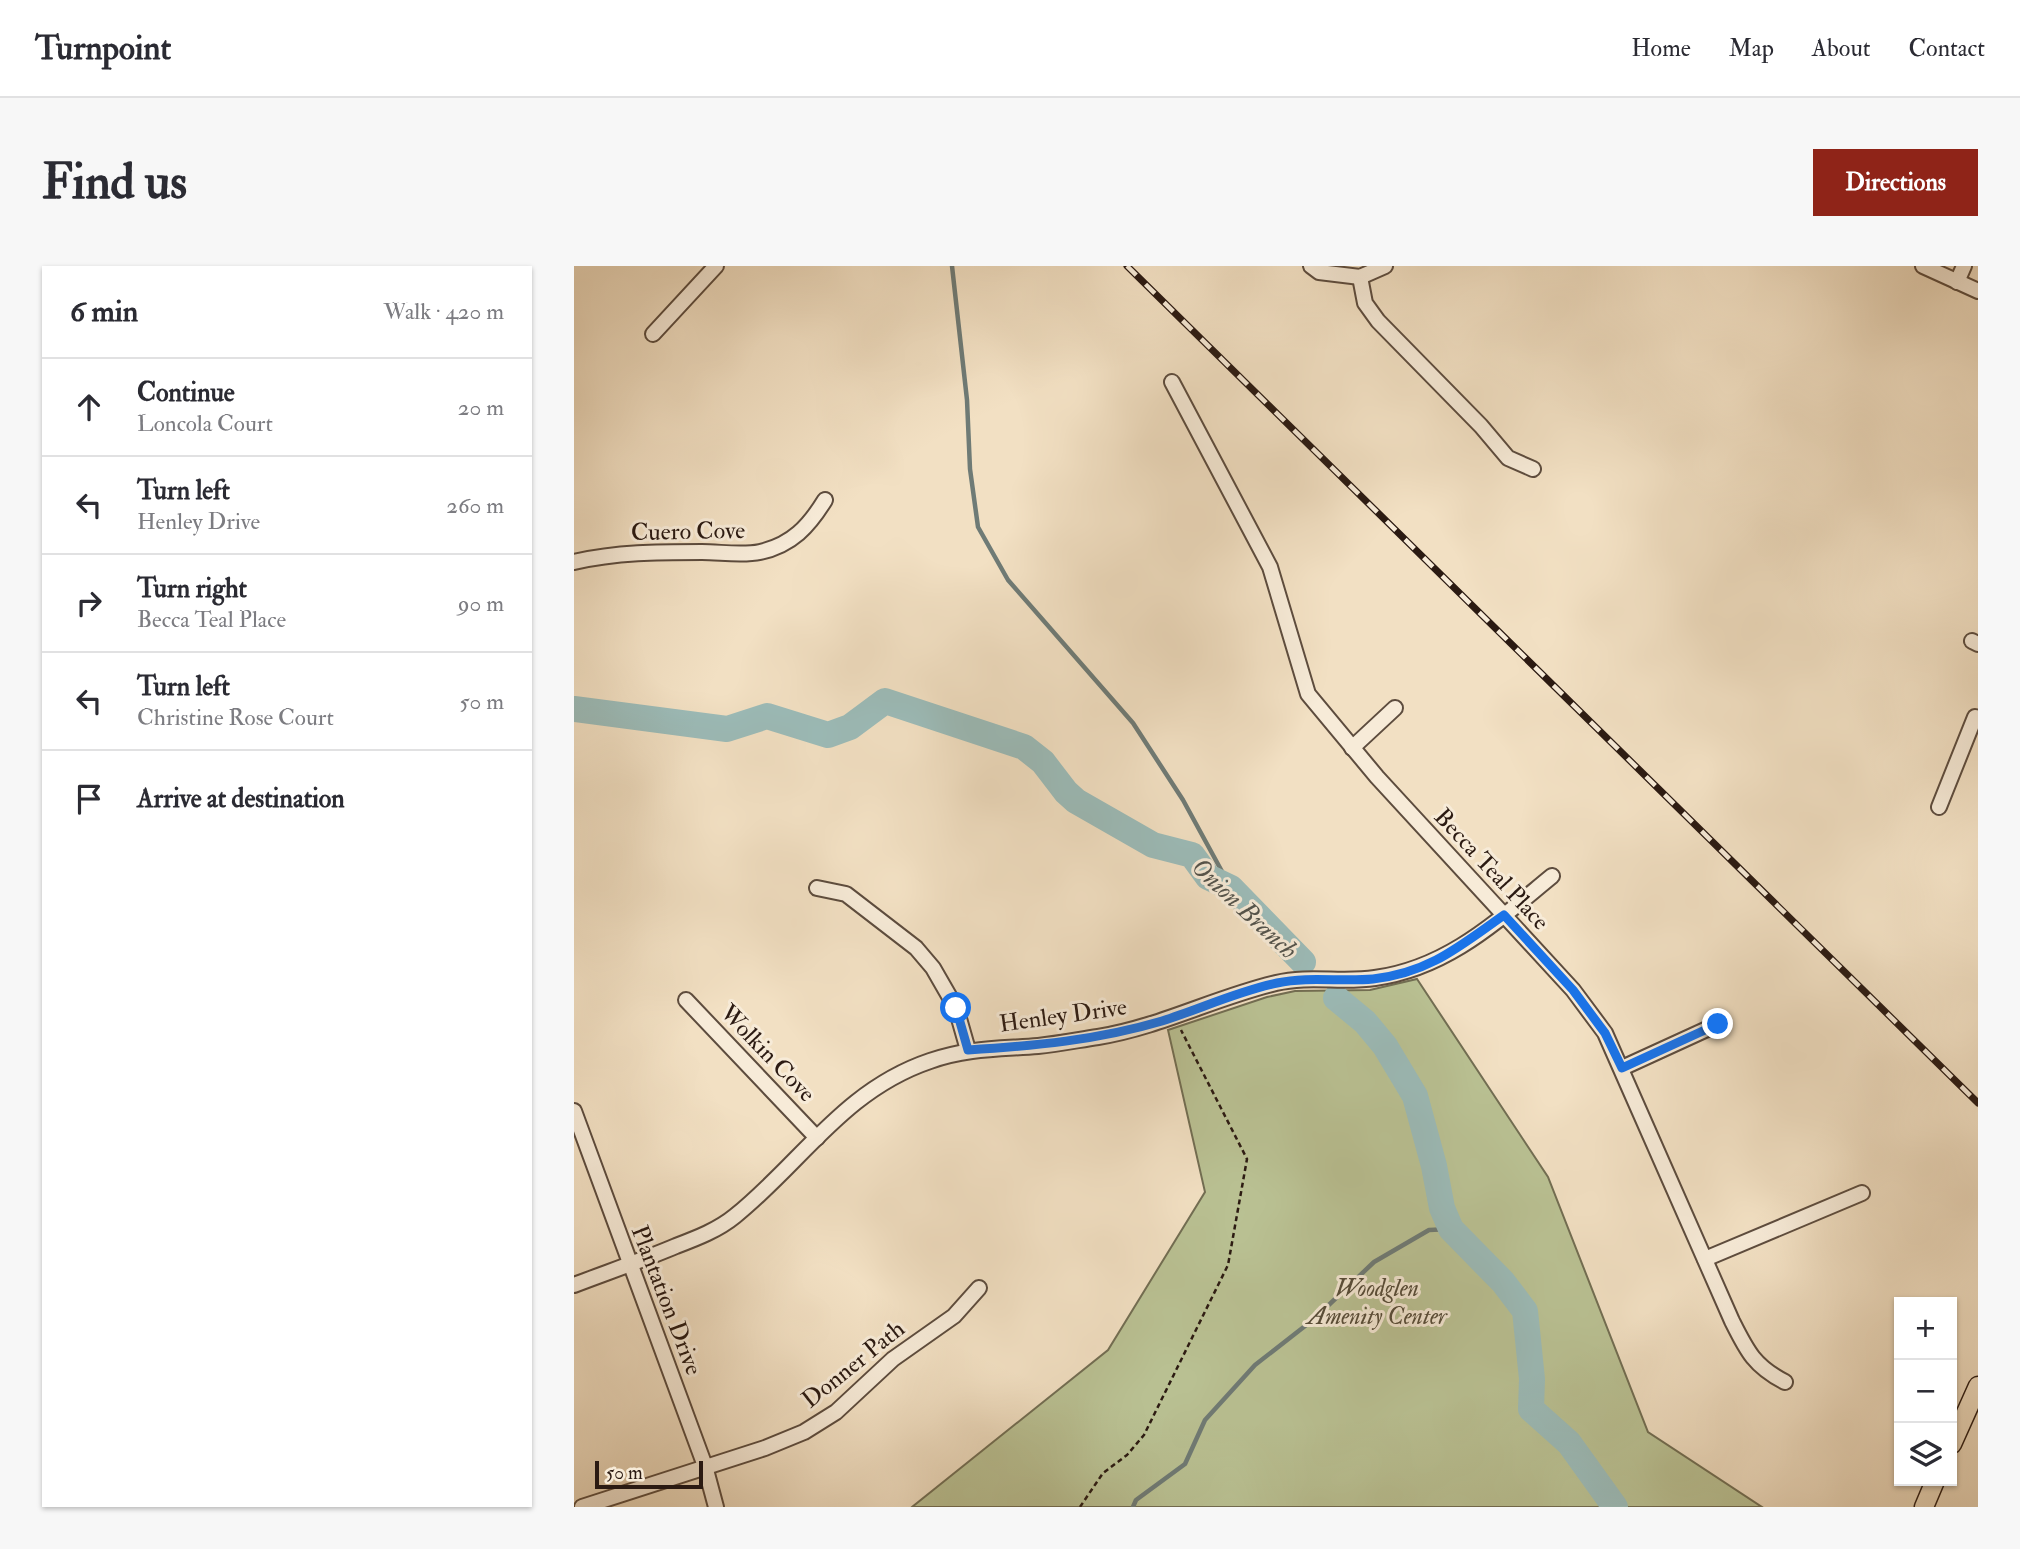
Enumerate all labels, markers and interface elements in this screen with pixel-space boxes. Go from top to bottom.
text: Turnpoint [35,28,171,69]
text: Home [1631,33,1691,64]
text: Map [1729,33,1774,64]
text: About [1812,33,1871,64]
text: Contact [1909,33,1985,64]
button: Directions [1813,149,1978,216]
text: Find us [42,152,187,213]
text: 6 min [70,293,138,330]
text: Walk · 420 m [384,297,504,326]
text: Continue [137,377,235,409]
icon: ahead [70,388,108,426]
text: 20 m [458,393,504,422]
text: Loncola Court [137,409,273,438]
text: Turn left [137,475,230,507]
icon: left [70,486,108,524]
text: 260 m [446,491,504,520]
text: Henley Drive [137,507,260,536]
street label: Cuero Cove [631,515,745,548]
text: Turn right [137,573,247,605]
icon: right [70,584,108,622]
text: 90 m [458,589,504,618]
text: Becca Teal Place [137,605,286,634]
text: Turn left [137,671,230,703]
icon: left [70,682,108,720]
text: 50 m [460,687,504,716]
text: Christine Rose Court [137,703,334,732]
icon: arrive [70,780,108,818]
text: Arrive at destination [137,783,345,815]
street label: Becca Teal Place [1427,802,1556,937]
water label: Onion Branch [1184,851,1304,966]
street label: Henley Drive [997,991,1129,1040]
route start [940,992,971,1023]
street label: Wolkin Cove [713,997,822,1109]
route end [1702,1008,1733,1039]
street label: Plantation Drive [624,1221,709,1379]
park label: Woodglen Amenity Center [1304,1273,1448,1332]
map controls [1894,1297,1957,1486]
button: + [1894,1297,1957,1360]
street label: Donner Path [796,1313,911,1415]
button: − [1894,1360,1957,1423]
button: layers [1894,1423,1957,1486]
scale bar [595,1458,704,1490]
text: 50 m [606,1461,643,1485]

